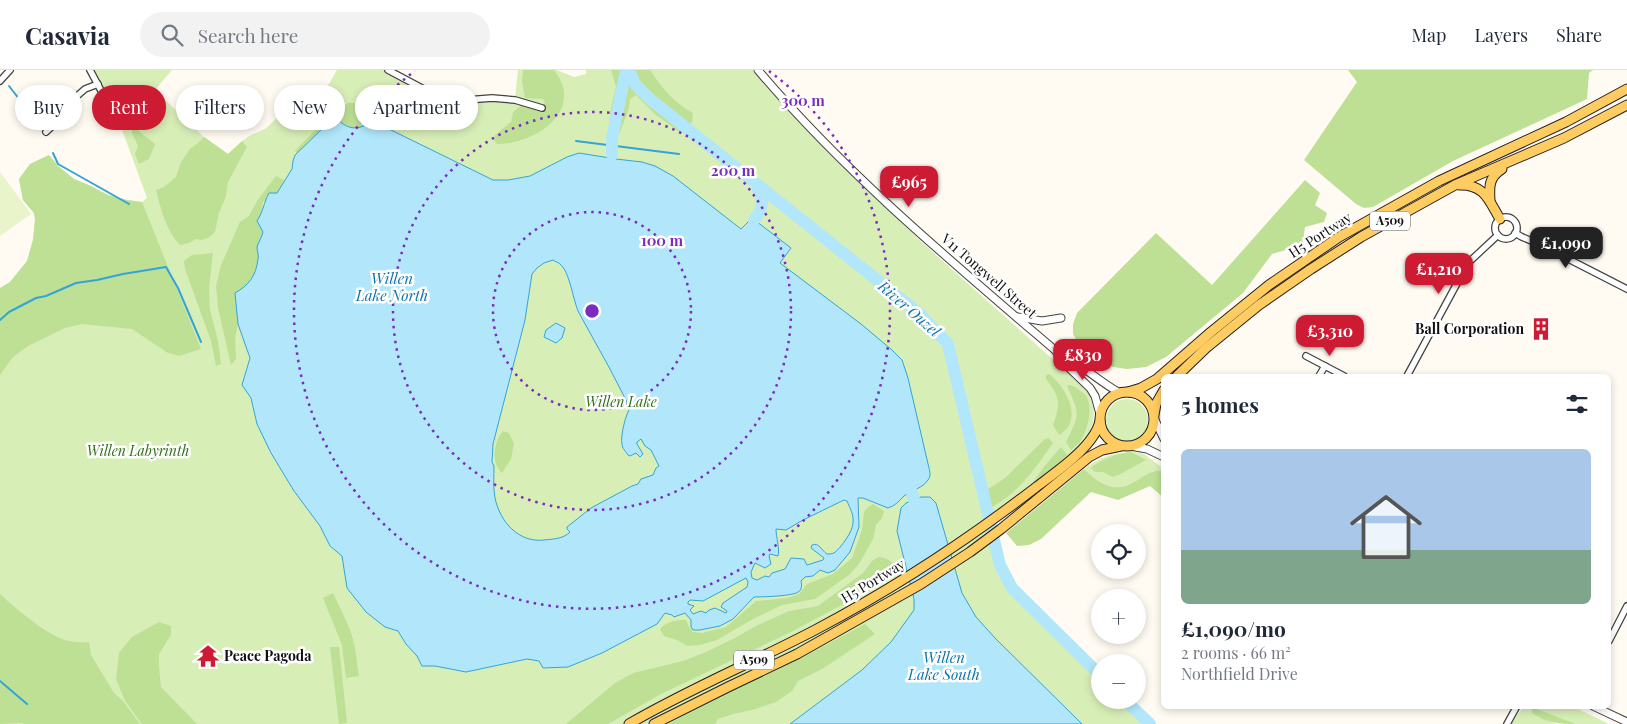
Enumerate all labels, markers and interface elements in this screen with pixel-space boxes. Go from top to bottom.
search box [140,12,490,57]
text: Casavia [25,19,110,51]
icon: search [158,21,186,49]
text: Search here [198,22,298,48]
text: Map [1411,23,1446,47]
text: Layers [1474,23,1528,47]
text: Share [1556,23,1602,47]
chip: Buy [15,85,82,130]
chip: Rent [92,85,166,130]
chip: Filters [176,85,264,130]
chip: New [274,85,345,130]
chip: Apartment [355,85,478,130]
text: 300 m [781,90,825,110]
text: 200 m [711,160,756,180]
pin: £965 [879,166,939,208]
text: £965 [891,171,927,192]
street label: H5 Portway [1285,207,1355,262]
road number: A509 [1370,212,1410,230]
pin: £1,090 [1525,226,1607,269]
street label: V11 Tongwell Street [937,228,1042,323]
text: 100 m [641,230,684,250]
text: £1,090 [1541,232,1591,253]
pin: £1,210 [1398,252,1480,295]
text: £1,210 [1416,258,1462,279]
water label: Willen Lake North [355,268,428,305]
water label: River Ouzel [874,275,945,341]
centre of rings [583,302,601,320]
pin: £3,310 [1289,314,1371,357]
building icon: Ball Corporation [1528,316,1554,342]
place label: Ball Corporation [1415,319,1524,338]
text: £3,310 [1307,320,1353,341]
pin: £830 [1053,338,1113,381]
text: £830 [1064,344,1102,365]
text: 5 homes [1181,390,1259,418]
icon: filters [1563,390,1591,418]
park label: Willen Lake [585,392,657,411]
park label: Willen Labyrinth [87,441,189,460]
icon: home [1341,482,1431,572]
map controls [1091,524,1146,709]
button: locate [1091,524,1146,579]
street label: H5 Portway [837,554,908,607]
button: + [1091,589,1146,644]
text: £1,090/mo [1181,614,1286,642]
text: 2 rooms · 66 m² [1181,642,1291,663]
temple icon: Peace Pagoda [195,643,221,669]
place label: Peace Pagoda [224,646,312,665]
water label: Willen Lake South [907,647,980,684]
road number: A509 [734,650,774,670]
button: − [1091,654,1146,709]
text: Northfield Drive [1181,663,1298,684]

